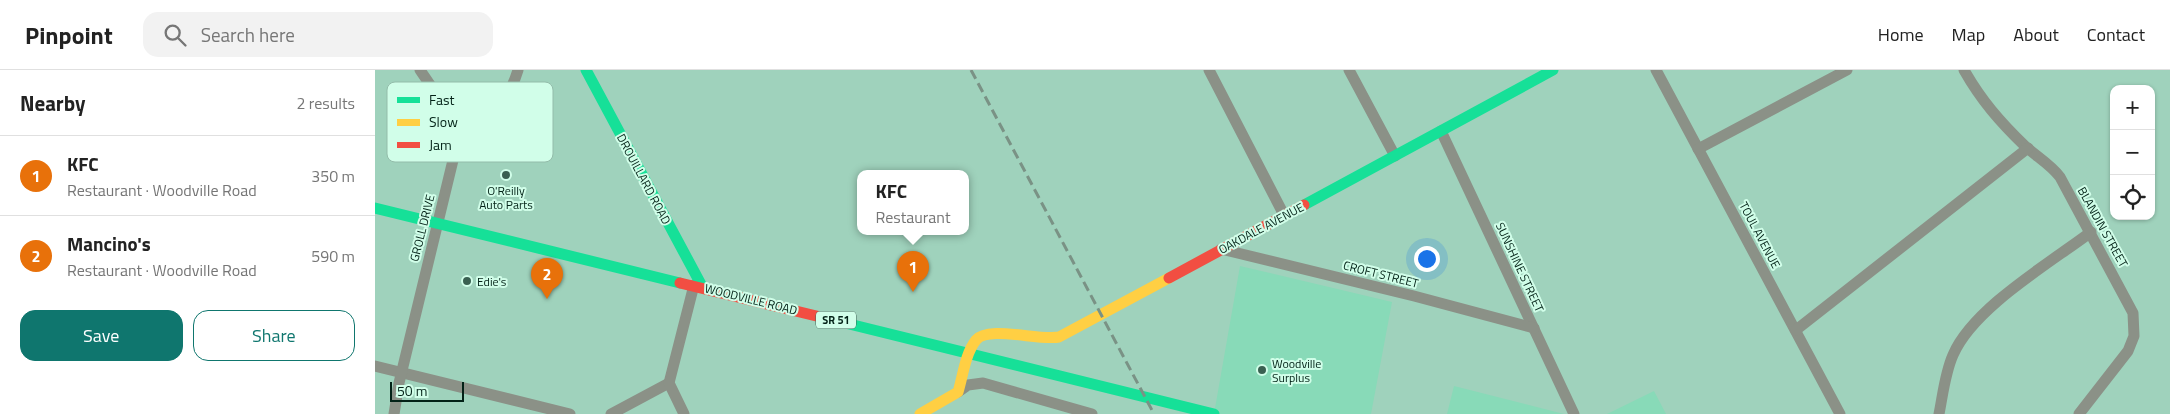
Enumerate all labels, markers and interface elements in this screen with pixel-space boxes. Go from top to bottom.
search box [143,12,493,57]
text: Pinpoint [25,17,113,53]
text: Search here [201,20,295,49]
icon: search [161,21,189,49]
text: Home [1878,21,1924,48]
text: Map [1952,21,1985,48]
text: About [2013,21,2059,48]
text: Contact [2087,21,2145,48]
legend [387,82,553,162]
map controls [2110,85,2155,220]
button: + [2110,85,2155,130]
text: Nearby [20,87,85,119]
text: Fast [429,89,454,110]
text: 2 results [296,91,355,115]
text: Slow [429,111,458,132]
street label: DROUILLARD ROAD [612,130,676,228]
button: − [2110,130,2155,175]
text: Jam [429,134,452,155]
text: KFC [67,149,99,178]
text: 1 [32,164,40,188]
text: 350 m [311,164,355,188]
marker: O'Reilly Auto Parts [500,169,512,181]
popup [857,170,969,235]
button: locate [2110,175,2155,220]
text: KFC [875,176,907,205]
text: Restaurant · Woodville Road [67,178,257,202]
place label: O'Reilly Auto Parts [479,181,533,214]
street label: BLANDIN STREET [2073,183,2133,271]
street label: GROLL DRIVE [404,192,440,264]
street label: OAKDALE AVENUE [1215,197,1307,259]
street label: TOUL AVENUE [1734,198,1786,272]
text: Restaurant [875,205,951,229]
street label: SUNSHINE STREET [1491,219,1549,316]
text: Mancino's [67,229,151,258]
text: 2 [32,244,40,268]
text: 590 m [311,244,355,268]
your location [1414,246,1440,272]
pin: 1 [897,251,929,292]
street label: CROFT STREET [1341,255,1421,293]
text: Restaurant · Woodville Road [67,258,257,282]
pin: 2 [531,258,563,299]
place label: Edie's [477,272,507,291]
marker: Edie's [461,275,473,287]
street label: WOODVILLE ROAD [703,278,800,320]
button: Save [20,310,183,361]
button: Share [193,310,355,361]
road number: SR 51 [816,312,856,328]
place label: Woodville Surplus [1272,354,1321,387]
marker: Woodville Surplus [1256,364,1268,376]
scale bar [390,379,464,402]
text: 50 m [397,380,427,401]

